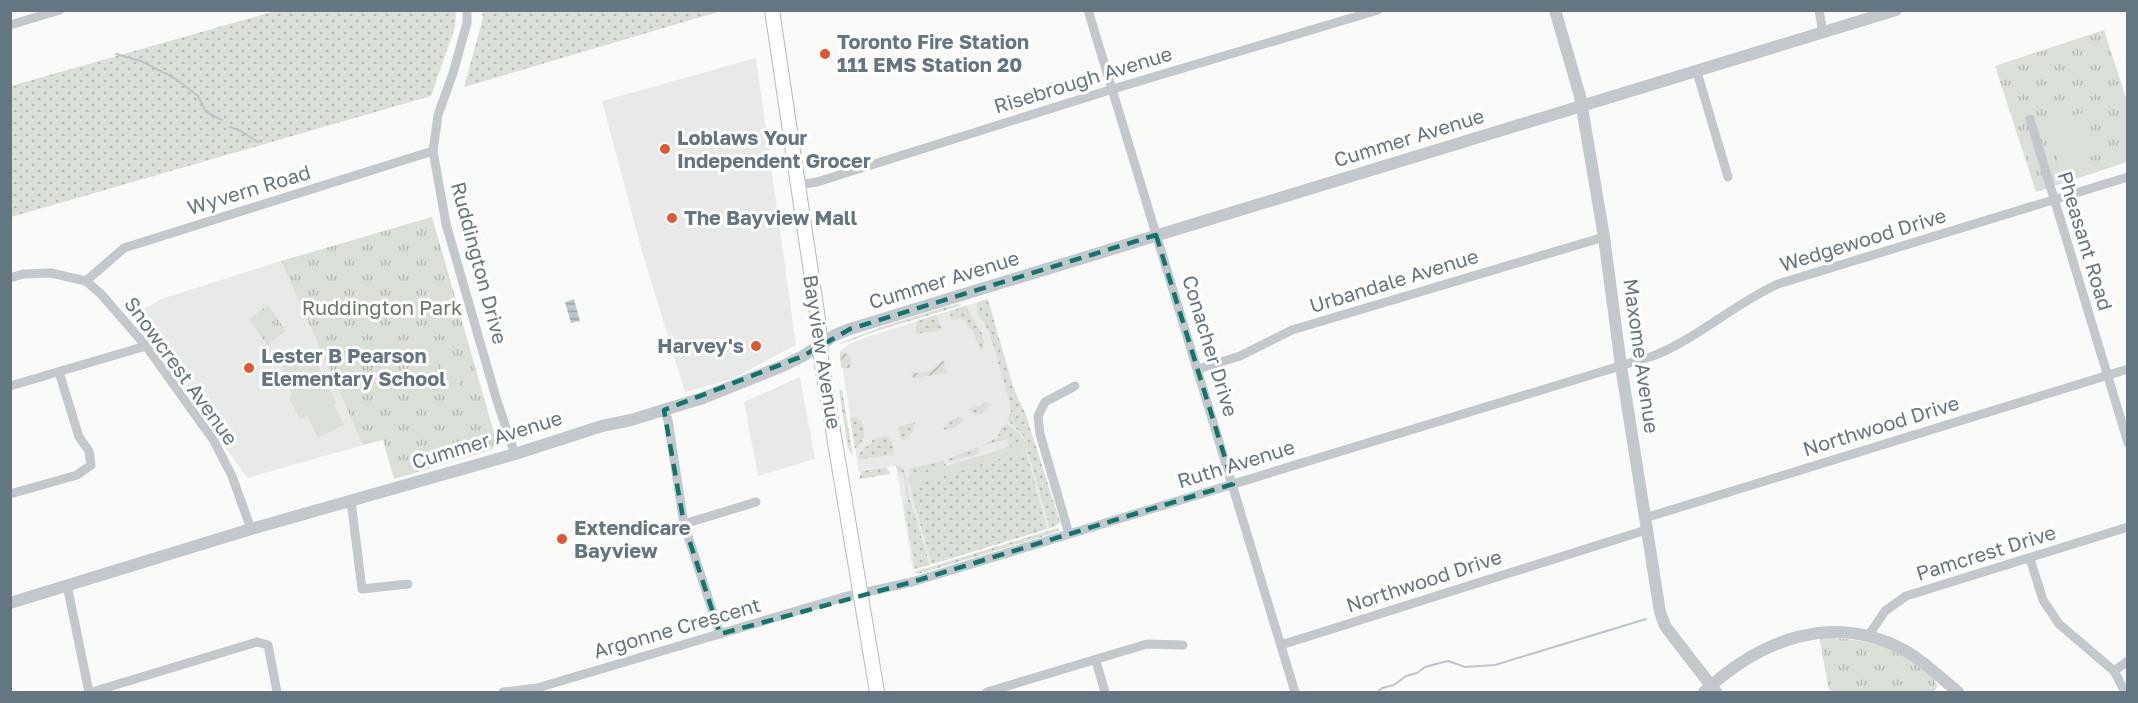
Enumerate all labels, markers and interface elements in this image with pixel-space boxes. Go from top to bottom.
place label: Toronto Fire Station 111 EMS Station 20 [837,29,1029,76]
street label: Risebrough Avenue [991,40,1175,118]
marker: Toronto Fire Station 111 EMS Station 20 [818,47,832,61]
street label: Cummer Avenue [1331,103,1487,171]
place label: Loblaws Your Independent Grocer [677,125,871,172]
marker: Loblaws Your Independent Grocer [658,142,672,156]
street label: Wyvern Road [184,159,313,219]
street label: Pheasant Road [2053,168,2119,313]
street label: Ruddington Drive [447,179,513,346]
street label: Wedgewood Drive [1777,202,1949,276]
place label: The Bayview Mall [684,205,858,229]
marker: The Bayview Mall [665,211,679,225]
street label: Urbandale Avenue [1306,243,1481,317]
street label: Cummer Avenue [866,245,1022,313]
street label: Conacher Drive [1178,272,1244,419]
street label: Bayview Avenue [799,273,847,431]
street label: Maxome Avenue [1619,277,1665,435]
street label: Snowcrest Avenue [120,292,244,449]
park label: Ruddington Park [302,295,462,319]
place label: Harvey's [657,333,744,357]
marker: Harvey's [749,339,763,353]
place label: Lester B Pearson Elementary School [261,343,446,390]
marker: Lester B Pearson Elementary School [242,361,256,375]
street label: Northwood Drive [1800,390,1962,460]
street label: Cummer Avenue [409,405,565,473]
street label: Ruth Avenue [1174,434,1297,492]
place label: Extendicare Bayview [574,515,691,562]
street label: Pamcrest Drive [1913,519,2059,585]
marker: Extendicare Bayview [555,532,569,546]
street label: Northwood Drive [1343,544,1505,617]
street label: Argonne Crescent [591,592,763,662]

